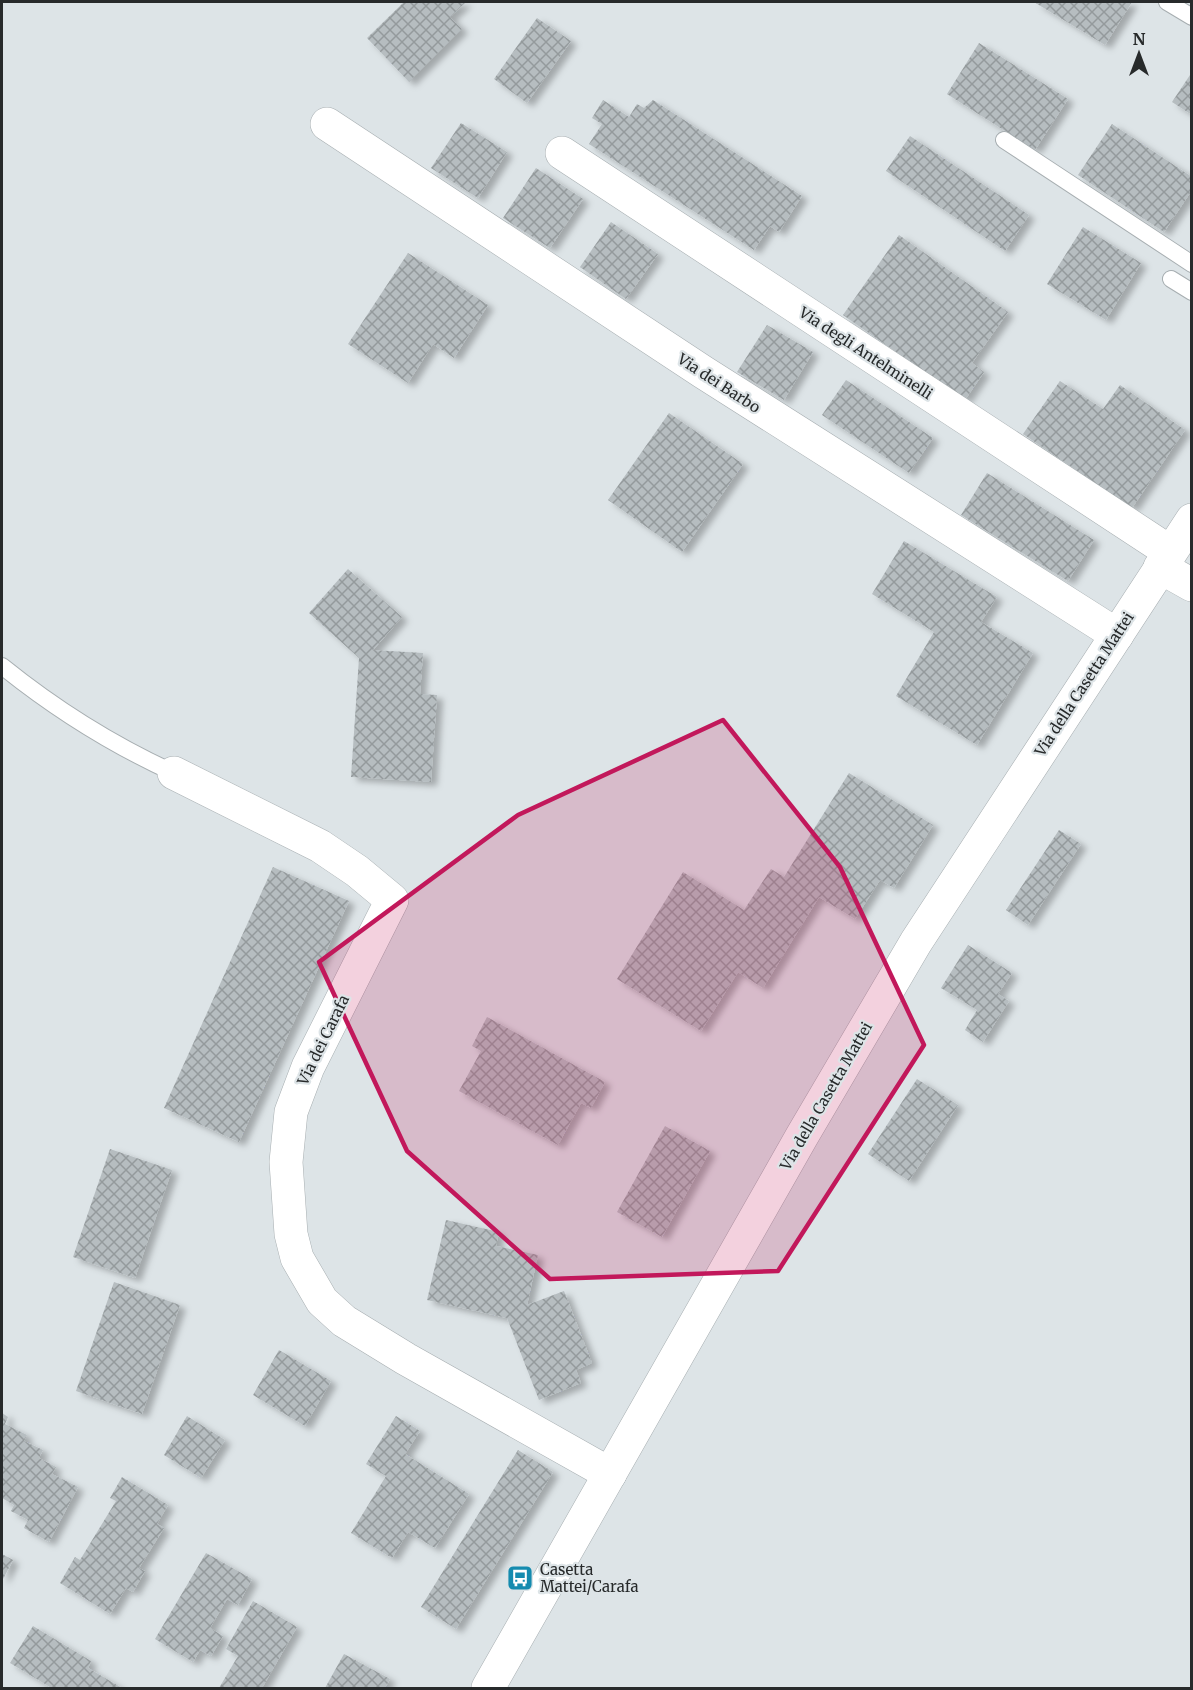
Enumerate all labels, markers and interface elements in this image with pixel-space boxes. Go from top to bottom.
north arrow [1109,24,1169,84]
text: N [1133,29,1146,49]
street label: Via degli Antelminelli [795,302,936,403]
street label: Via dei Barbo [673,349,764,417]
street label: Via della Casetta Mattei [1030,608,1138,760]
street label: Via dei Carafa [293,992,353,1089]
street label: Via della Casetta Mattei [775,1018,876,1174]
place label: Casetta Mattei/Carafa [540,1560,638,1596]
bus stop icon: Casetta Mattei/Carafa [505,1563,535,1593]

